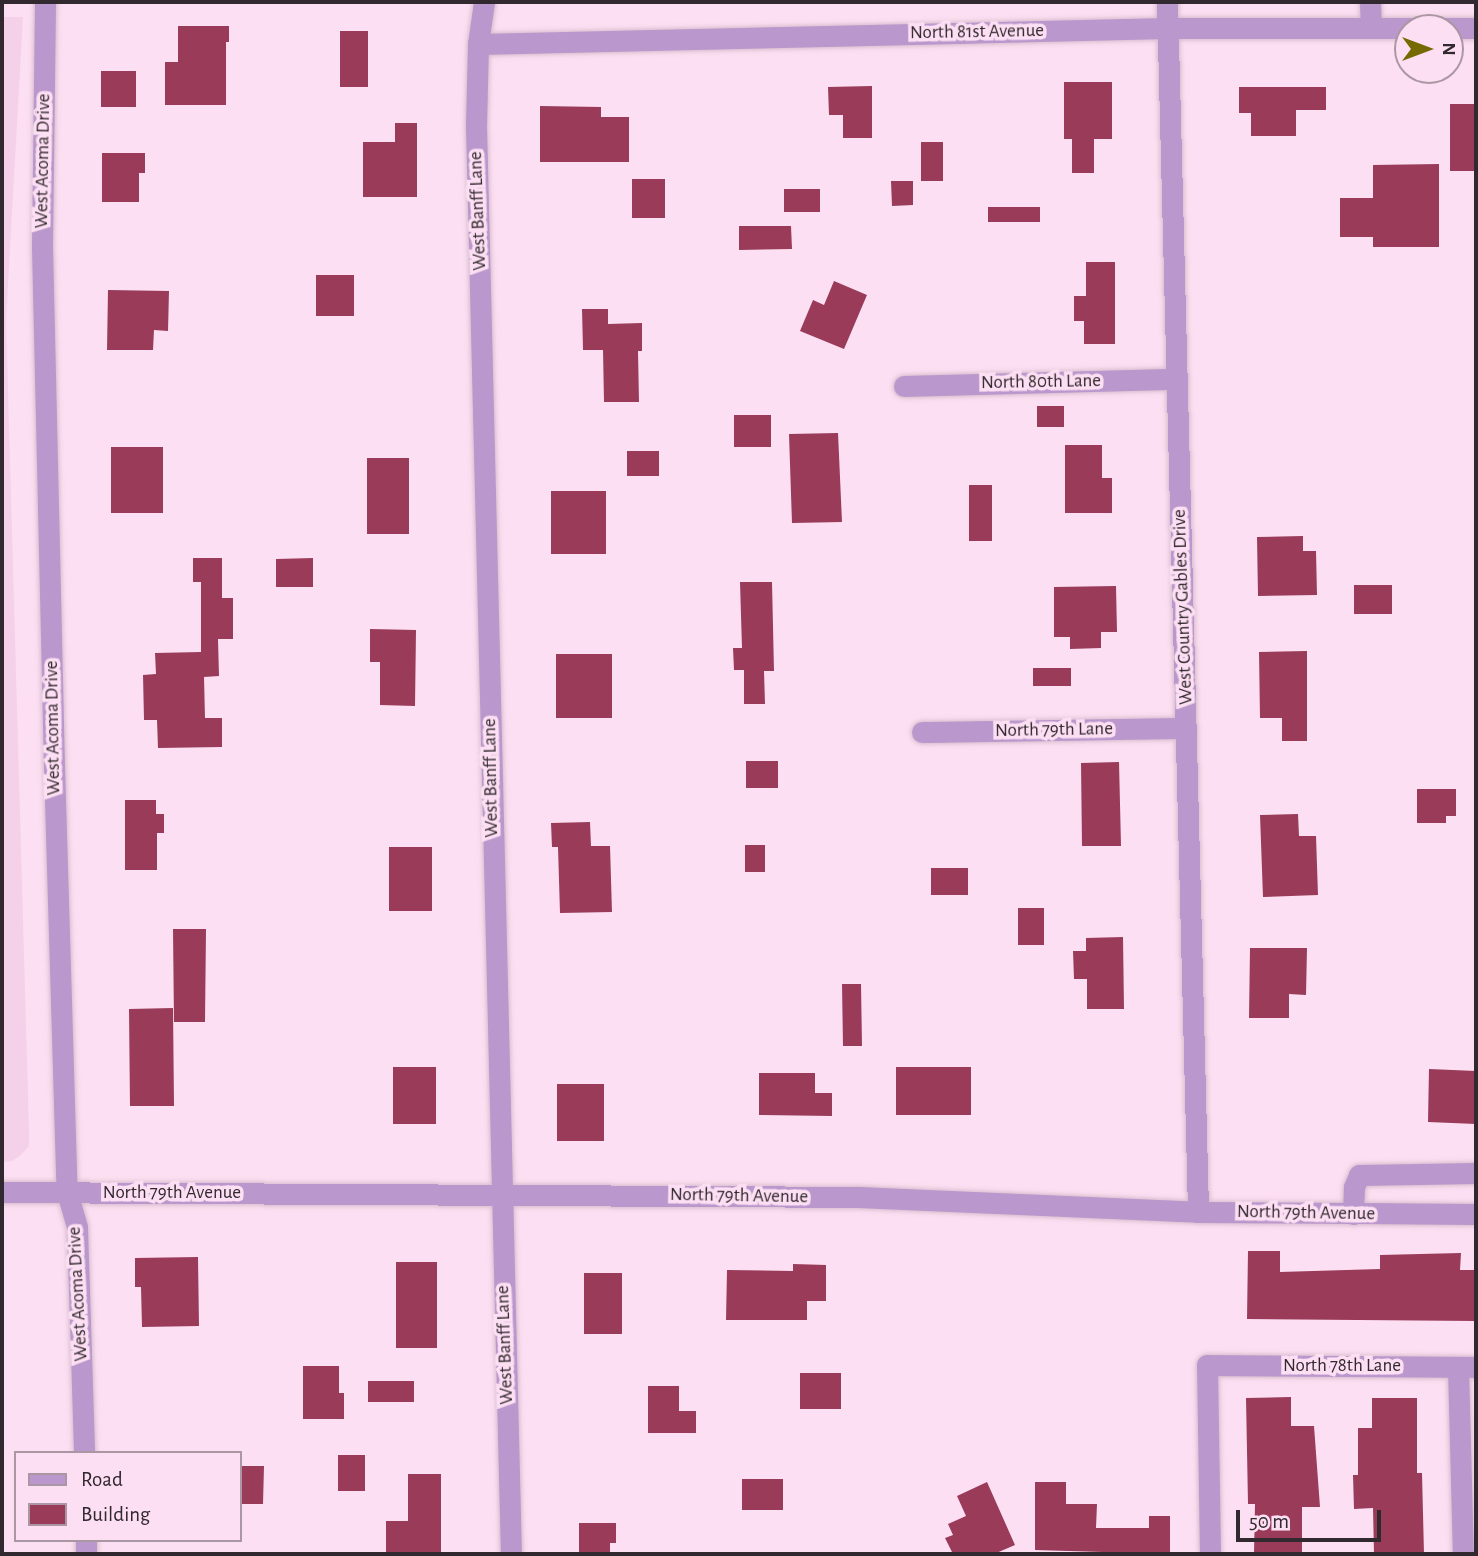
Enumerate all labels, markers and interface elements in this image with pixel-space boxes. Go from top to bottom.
north arrow [1394,14,1464,84]
street label: North 81st Avenue [910,19,1044,45]
text: N [1439,42,1458,56]
street label: West Acoma Drive [30,93,56,229]
street label: West Banff Lane [465,151,491,271]
street label: North 80th Lane [981,370,1101,394]
street label: West Country Gables Drive [1168,509,1198,705]
street label: West Acoma Drive [40,660,66,796]
street label: West Banff Lane [479,718,503,838]
street label: North 79th Lane [995,718,1113,742]
street label: North 79th Avenue [103,1182,241,1204]
street label: North 79th Avenue [670,1183,808,1209]
street label: North 79th Avenue [1237,1200,1375,1226]
street label: West Acoma Drive [63,1226,93,1362]
street label: West Banff Lane [492,1285,518,1405]
street label: North 78th Lane [1283,1355,1401,1377]
legend [14,1451,242,1542]
text: Road [81,1469,123,1490]
scale bar [1240,1496,1385,1540]
text: Building [81,1504,150,1525]
text: 50 m [1249,1511,1289,1532]

